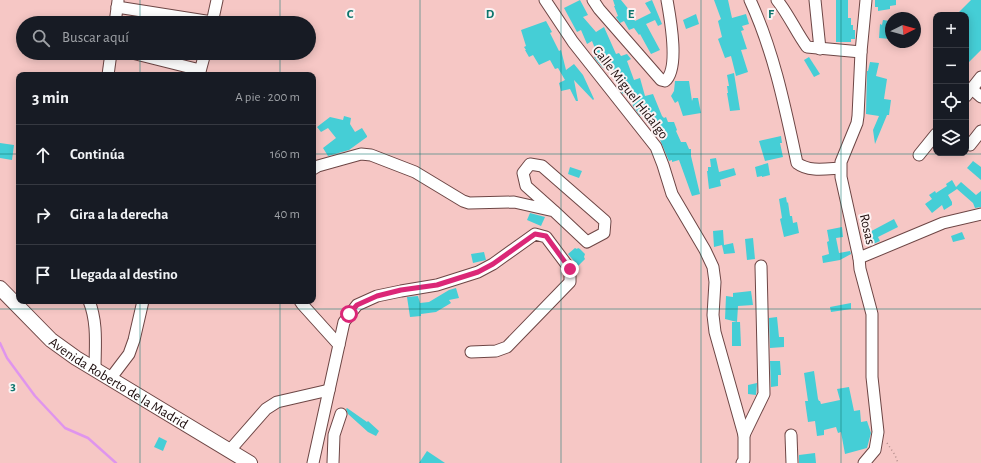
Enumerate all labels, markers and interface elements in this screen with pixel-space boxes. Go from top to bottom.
text: C [347,8,354,21]
text: D [486,8,495,21]
text: E [628,8,635,21]
text: F [768,8,775,21]
north arrow [885,12,921,48]
map controls [933,12,969,156]
button: + [933,12,969,48]
search box [16,16,316,60]
icon: search [30,27,52,49]
text: Buscar aquí [62,30,129,45]
street label: Calle Miguel Hidalgo [590,43,671,142]
button: − [933,48,969,84]
button: locate [933,84,969,120]
text: 3 min [32,89,69,106]
text: A pie · 200 m [235,91,300,104]
button: layers [933,120,969,156]
icon: ahead [32,144,54,166]
text: Continúa [70,147,125,162]
text: 160 m [270,148,300,161]
icon: right [32,204,54,226]
text: Gira a la derecha [70,207,169,222]
text: 40 m [274,208,300,221]
street label: Rosas [857,213,877,246]
route end [561,260,579,278]
icon: arrive [32,264,54,286]
text: Llegada al destino [70,267,178,282]
route start [340,305,358,323]
street label: Avenida Roberto de la Madrid [46,335,190,432]
text: 3 [10,380,16,393]

